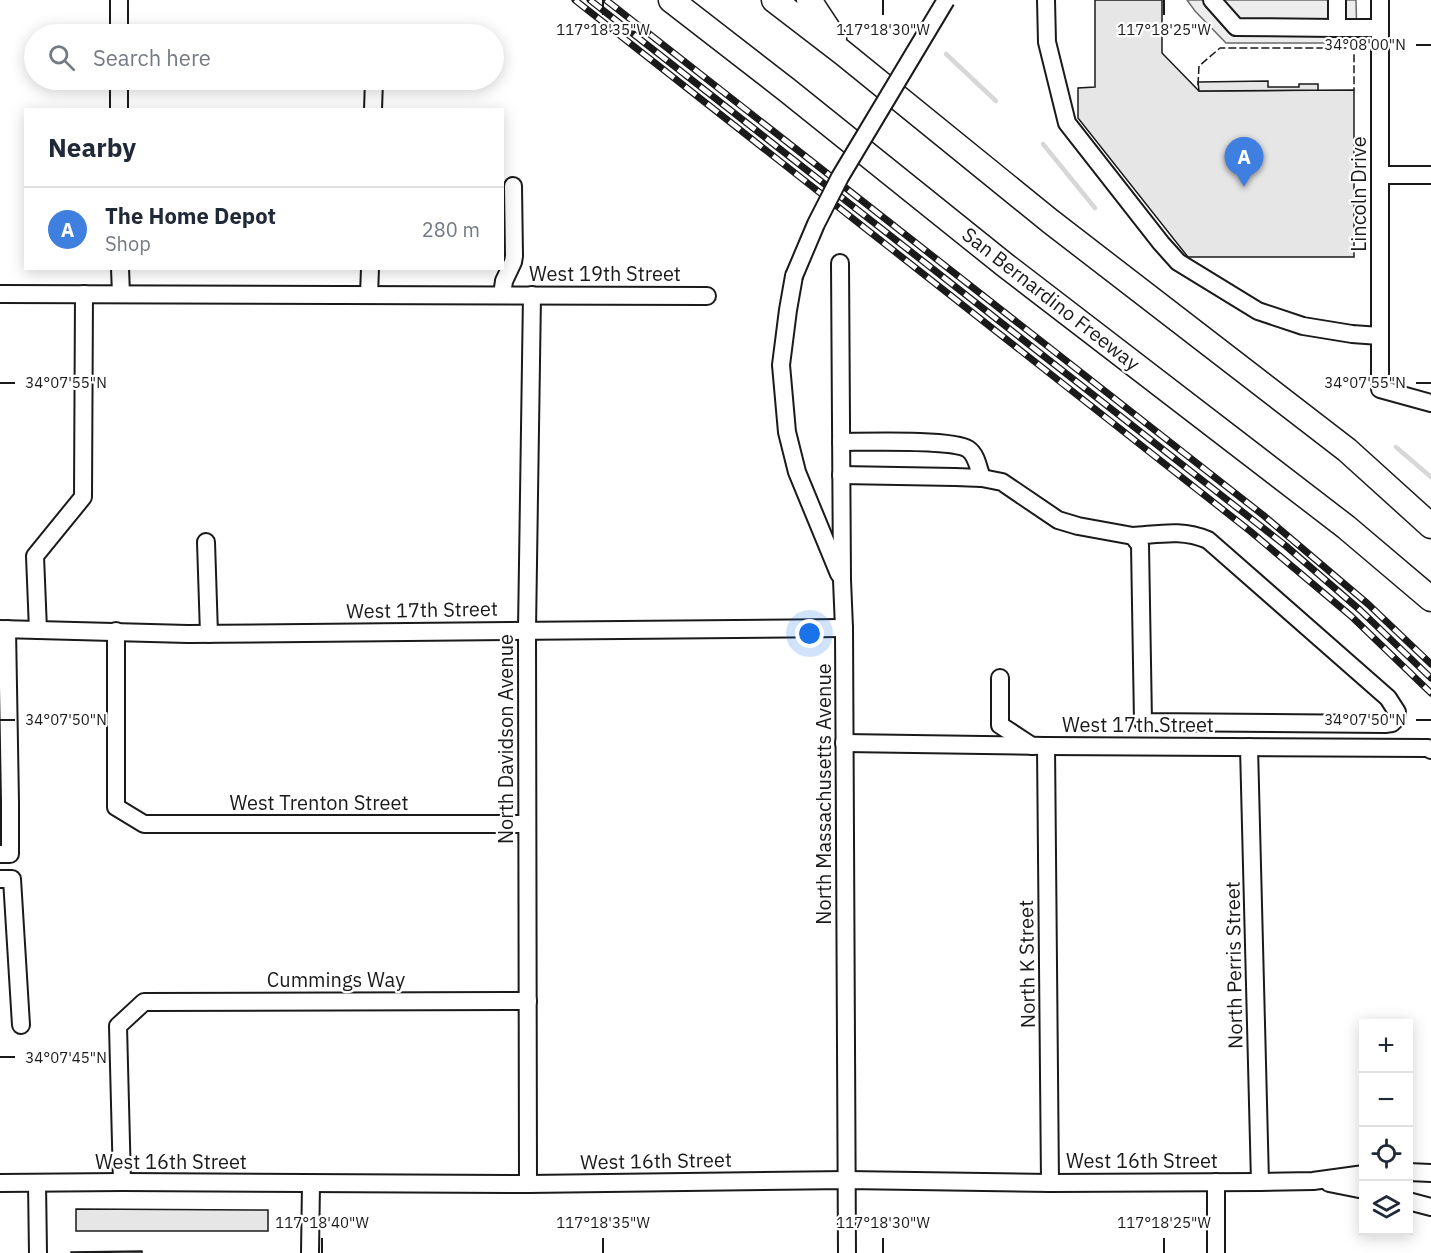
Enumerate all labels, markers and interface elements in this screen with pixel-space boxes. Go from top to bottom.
text: 117°18'35"W [556,20,650,39]
text: 117°18'30"W [836,20,930,39]
text: 117°18'25"W [1117,20,1211,39]
search box [24,24,504,90]
text: 34°08'00"N [1324,35,1406,54]
icon: search [45,41,78,74]
text: Search here [93,43,211,72]
text: Nearby [48,130,136,164]
street label: Lincoln Drive [1345,136,1372,252]
pin: A [1224,138,1264,187]
text: The Home Depot [105,201,276,230]
text: A [61,216,74,243]
text: 280 m [422,216,480,243]
street label: San Bernardino Freeway [957,221,1146,377]
text: Shop [105,230,151,257]
street label: West 19th Street [529,260,681,287]
text: 34°07'55"N [25,373,107,392]
text: 34°07'55"N [1324,373,1406,392]
street label: West 17th Street [346,595,498,624]
your location [795,619,824,648]
street label: North Davidson Avenue [492,634,519,844]
street label: North Massachusetts Avenue [810,663,837,925]
text: 34°07'50"N [25,710,107,729]
text: 34°07'50"N [1324,710,1406,729]
street label: West 17th Street [1062,711,1214,738]
street label: West Trenton Street [229,789,409,816]
street label: North Perris Street [1219,881,1248,1049]
street label: North K Street [1012,900,1041,1028]
street label: Cummings Way [267,966,405,993]
map controls [1359,1019,1413,1235]
button: + [1359,1019,1413,1073]
text: 34°07'45"N [25,1048,107,1067]
button: − [1359,1073,1413,1127]
button: locate [1359,1127,1413,1181]
street label: West 16th Street [580,1146,732,1175]
street label: West 16th Street [1066,1147,1218,1174]
street label: West 16th Street [95,1148,247,1175]
button: layers [1359,1181,1413,1235]
text: 117°18'40"W [275,1213,369,1232]
text: 117°18'35"W [556,1213,650,1232]
text: 117°18'30"W [836,1213,930,1232]
text: 117°18'25"W [1117,1213,1211,1232]

